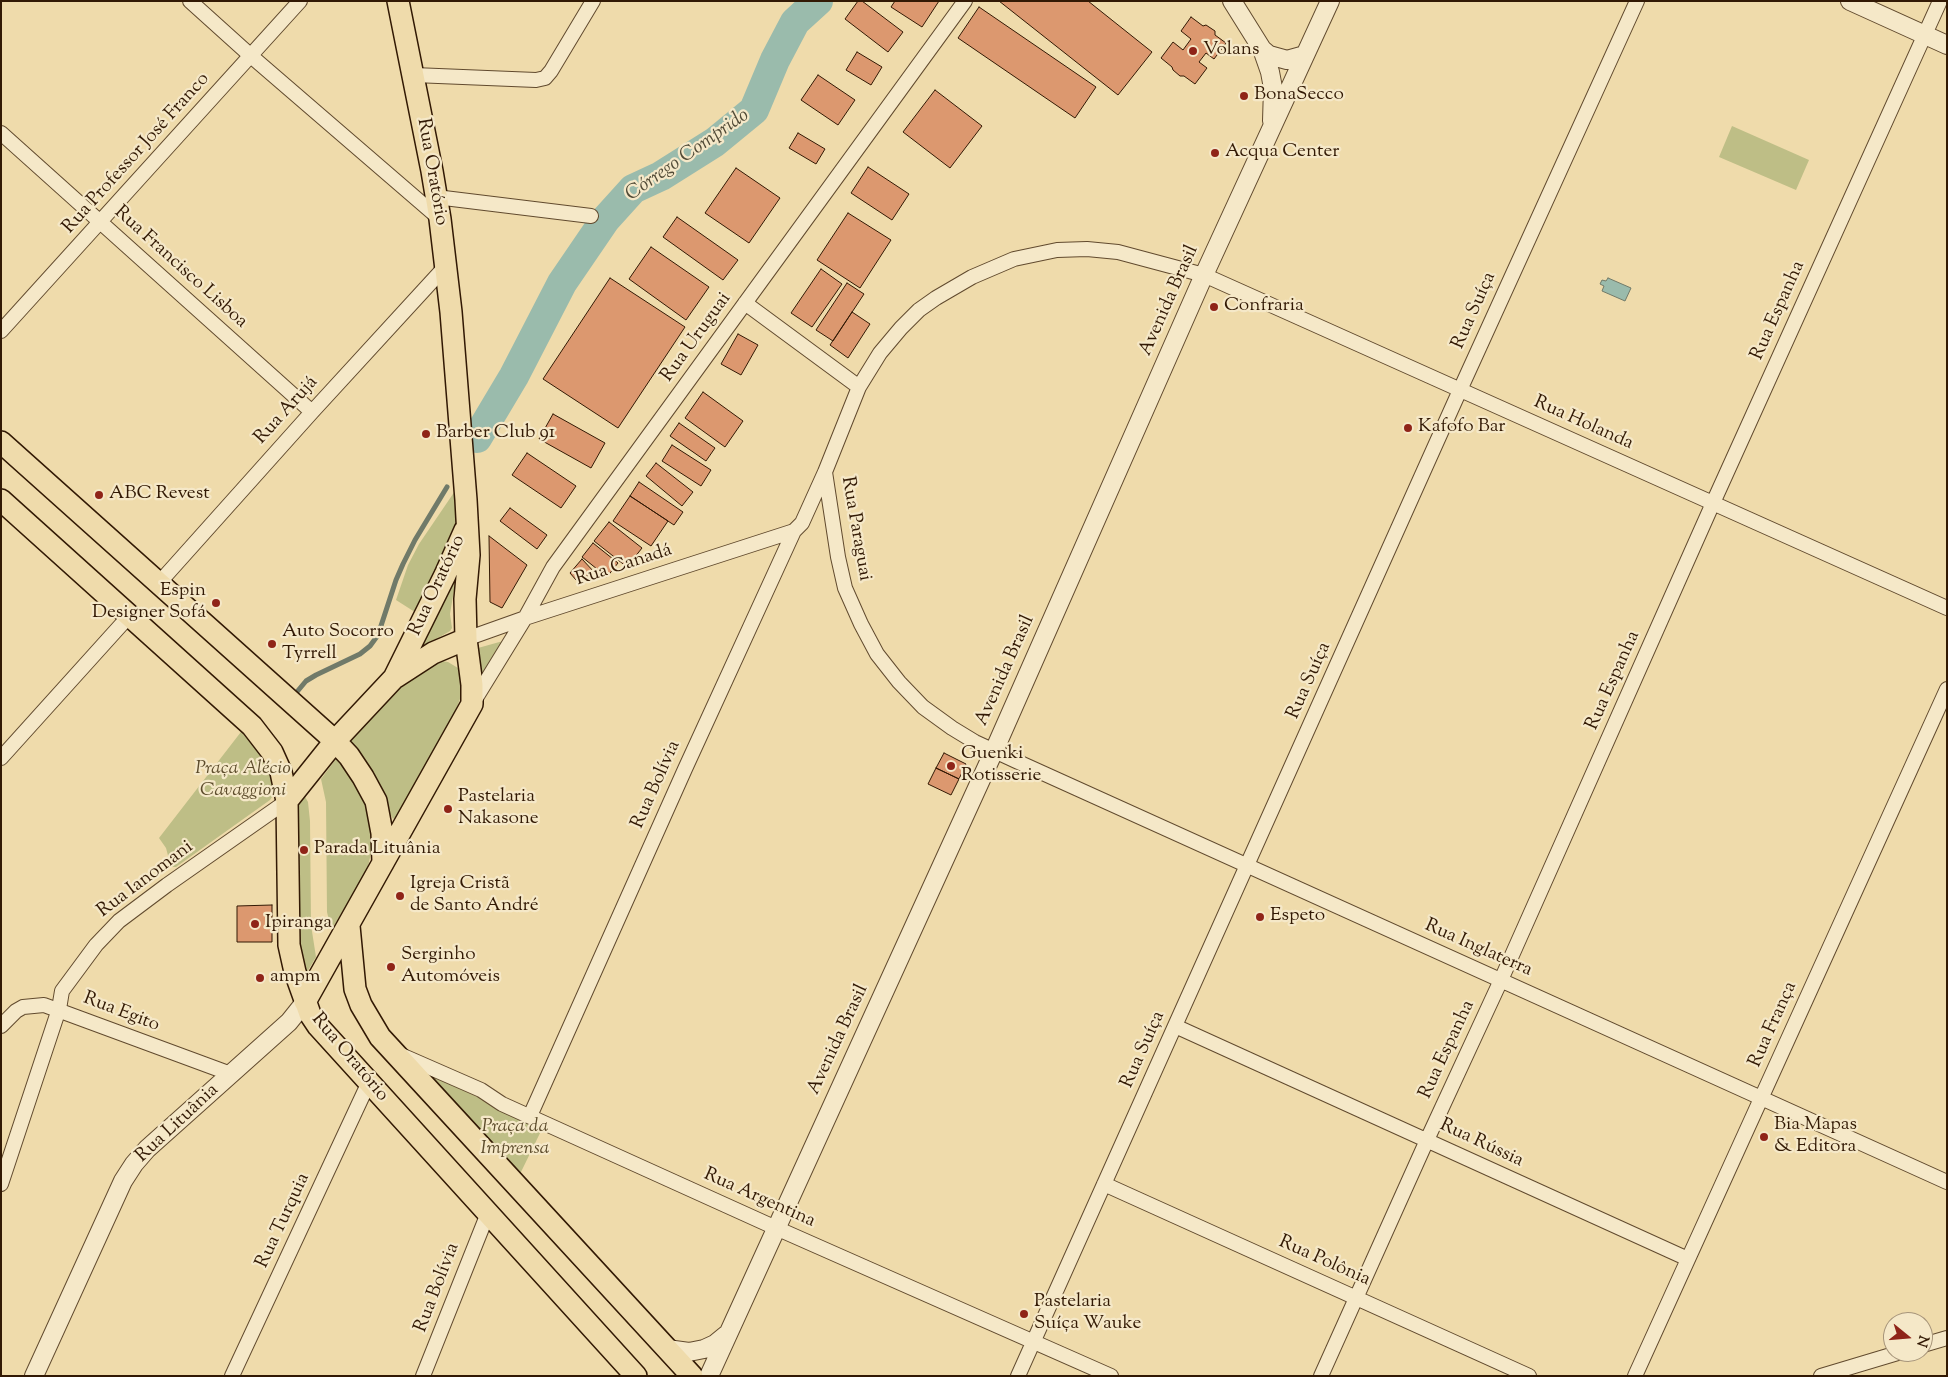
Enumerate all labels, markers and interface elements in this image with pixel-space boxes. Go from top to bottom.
place label: Volans [1203,40,1260,62]
marker: Volans [1187,45,1199,57]
street label: Rua Professor José Franco [59,69,215,239]
place label: BonaSecco [1254,85,1344,107]
marker: BonaSecco [1238,90,1250,102]
water label: Córrego Comprido [622,104,754,208]
street label: Rua Oratório [410,117,452,227]
place label: Acqua Center [1225,142,1339,164]
marker: Acqua Center [1209,147,1221,159]
street label: Rua Francisco Lisboa [108,202,252,334]
street label: Avenida Brasil [1135,242,1205,360]
street label: Rua Espanha [1747,258,1811,364]
street label: Rua Suíça [1448,269,1502,353]
street label: Rua Uruguai [657,289,737,387]
place label: Confraria [1224,296,1304,318]
marker: Confraria [1208,301,1220,313]
street label: Rua Arujá [250,372,324,450]
street label: Rua Holanda [1530,392,1636,456]
place label: Kafofo Bar [1418,417,1505,439]
marker: Kafofo Bar [1402,422,1414,434]
place label: Barber Club 91 [436,423,555,445]
marker: Barber Club 91 [420,428,432,440]
street label: Rua Paraguai [835,475,875,583]
place label: ABC Revest [109,484,210,506]
marker: ABC Revest [93,489,105,501]
street label: Rua Oratório [405,532,471,640]
street label: Rua Canadá [573,540,675,592]
place label: Espin Designer Sofá [92,581,206,625]
marker: Espin Designer Sofá [210,597,222,609]
street label: Avenida Brasil [971,612,1041,730]
place label: Auto Socorro Tyrrell [282,622,394,666]
street label: Rua Espanha [1582,628,1646,734]
marker: Auto Socorro Tyrrell [266,638,278,650]
street label: Rua Suíça [1283,639,1337,723]
street label: Rua Bolívia [628,738,686,832]
place label: Guenki Rotisserie [961,744,1041,788]
park label: Praça Alécio Cavaggioni [195,759,291,803]
marker: Guenki Rotisserie [945,760,957,772]
place label: Pastelaria Nakasone [458,787,539,831]
marker: Pastelaria Nakasone [442,803,454,815]
street label: Rua Ianomani [93,836,199,924]
place label: Parada Lituânia [314,839,440,861]
marker: Parada Lituânia [298,844,310,856]
place label: Igreja Cristã de Santo André [410,874,538,918]
marker: Igreja Cristã de Santo André [394,890,406,902]
place label: Espeto [1270,906,1325,928]
marker: Espeto [1254,911,1266,923]
place label: Ipiranga [265,913,332,935]
street label: Rua Inglaterra [1421,915,1535,983]
marker: Ipiranga [249,918,261,930]
place label: Serginho Automóveis [401,945,500,989]
marker: Serginho Automóveis [385,961,397,973]
place label: ampm [270,967,321,989]
marker: ampm [254,972,266,984]
street label: Rua França [1745,979,1803,1071]
street label: Avenida Brasil [804,981,874,1099]
street label: Rua Egito [80,988,162,1038]
street label: Rua Espanha [1415,997,1481,1103]
street label: Rua Suíça [1117,1008,1171,1092]
street label: Rua Oratório [305,1009,393,1107]
street label: Rua Lituânia [132,1080,224,1168]
street label: Rua Rússia [1435,1115,1527,1173]
place label: Bia Mapas & Editora [1774,1115,1857,1159]
park label: Praça da Imprensa [481,1117,549,1161]
marker: Bia Mapas & Editora [1758,1131,1770,1143]
street label: Rua Argentina [700,1164,818,1234]
street label: Rua Turquia [252,1170,316,1272]
street label: Rua Polônia [1275,1232,1373,1292]
street label: Rua Bolívia [411,1240,465,1336]
place label: Pastelaria Suíça Wauke [1034,1292,1141,1336]
marker: Pastelaria Suíça Wauke [1018,1308,1030,1320]
north arrow [1883,1312,1933,1362]
text: N [1910,1333,1933,1349]

